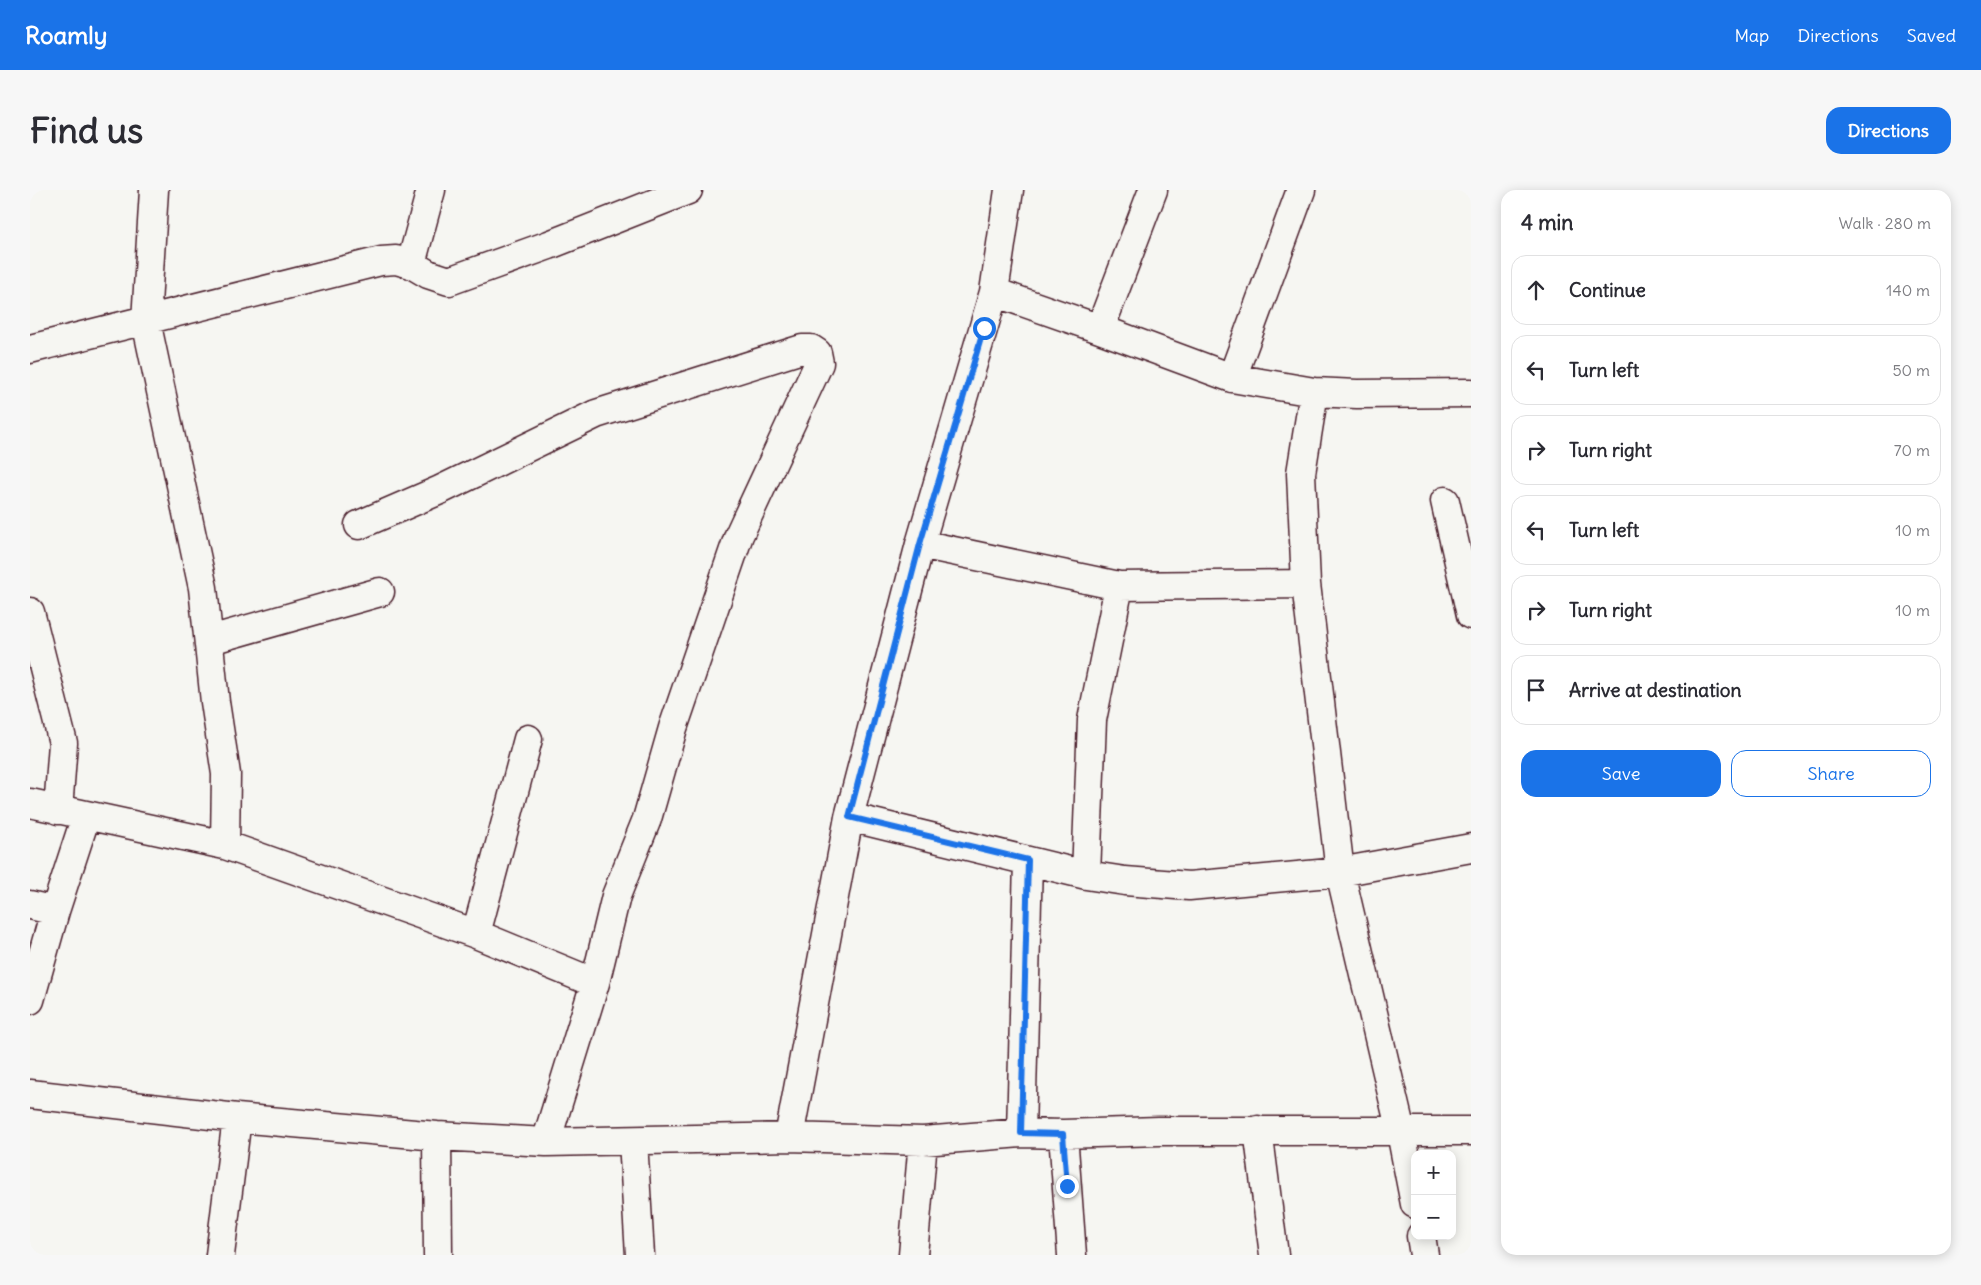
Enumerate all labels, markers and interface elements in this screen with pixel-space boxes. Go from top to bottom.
text: Roamly [25,20,107,50]
text: Map [1734,24,1769,47]
text: Directions [1797,24,1879,47]
text: Saved [1907,24,1956,47]
button: Directions [1826,107,1951,154]
text: Find us [30,108,143,152]
text: 4 min [1521,209,1573,236]
text: Walk · 280 m [1839,213,1931,233]
icon: ahead [1522,276,1550,304]
text: Continue [1569,278,1646,302]
text: 140 m [1886,280,1930,300]
route start [973,317,996,340]
icon: left [1522,356,1550,384]
text: Turn left [1569,358,1639,382]
text: 50 m [1892,360,1930,380]
icon: right [1522,436,1550,464]
text: Turn right [1569,438,1652,462]
text: 70 m [1894,440,1930,460]
icon: left [1522,516,1550,544]
text: Turn left [1569,518,1639,542]
text: 10 m [1895,520,1930,540]
icon: right [1522,596,1550,624]
text: Turn right [1569,598,1652,622]
text: 10 m [1895,600,1930,620]
icon: arrive [1522,676,1550,704]
text: Arrive at destination [1569,678,1742,702]
button: Save [1521,750,1721,797]
button: Share [1731,750,1931,797]
map controls [1411,1150,1456,1240]
button: + [1411,1150,1456,1195]
route end [1056,1175,1079,1198]
button: − [1411,1195,1456,1240]

